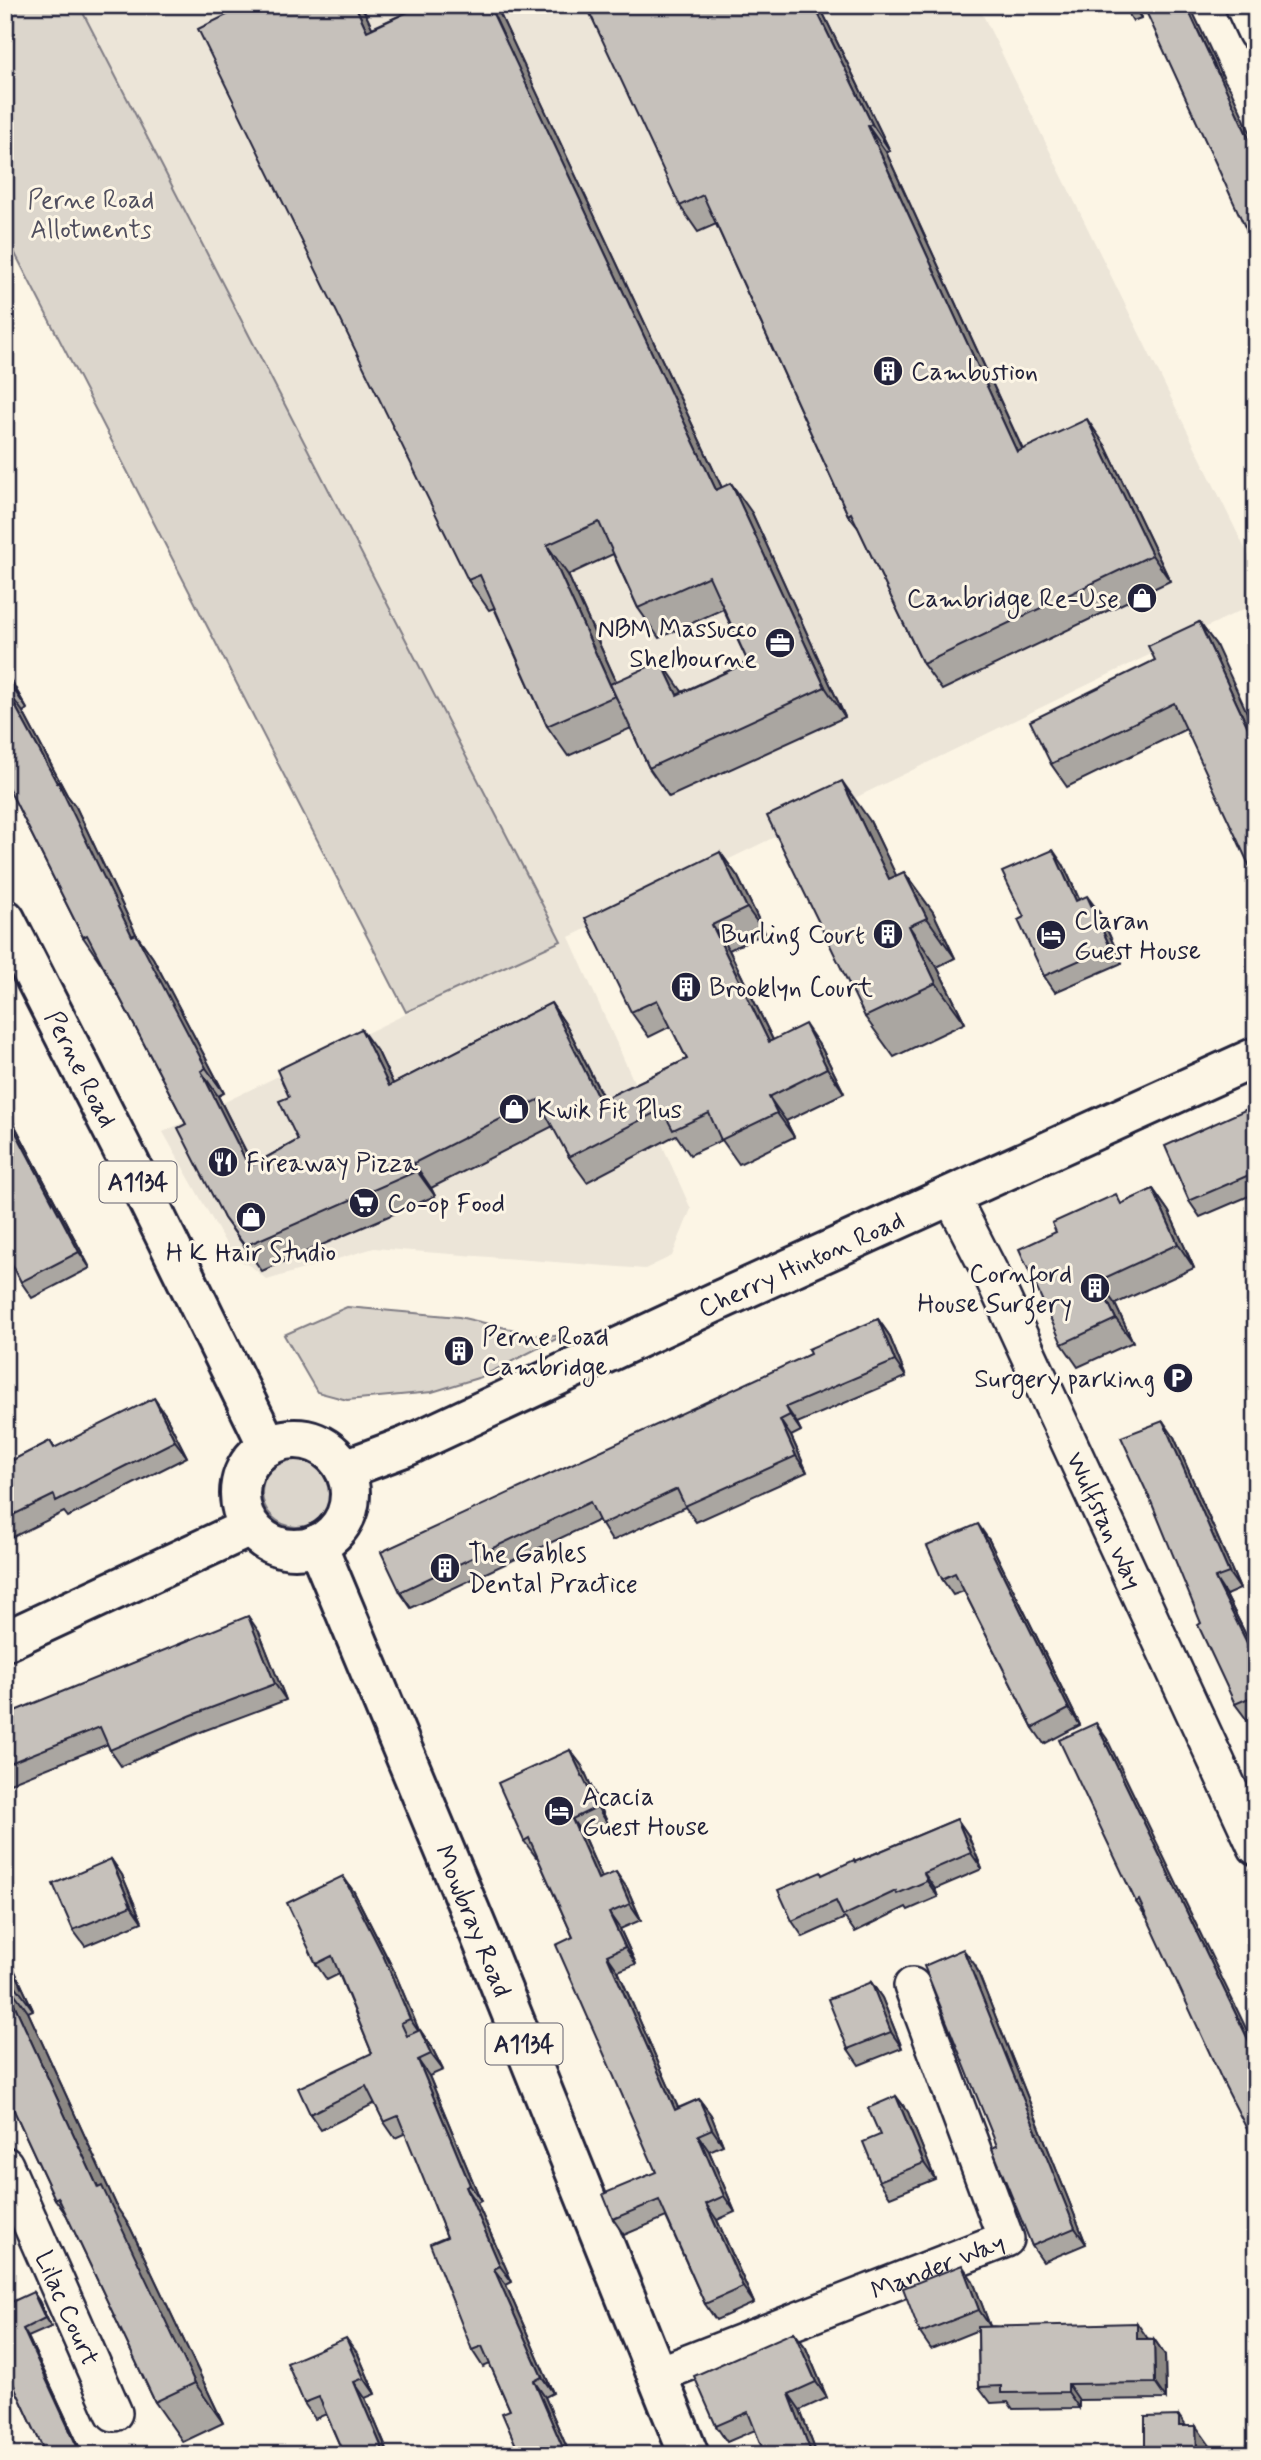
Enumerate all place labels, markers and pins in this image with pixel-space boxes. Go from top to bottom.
building icon: Cambustion [871,354,905,388]
place label: Cambustion [911,356,1038,390]
shop icon: Cambridge Re-Use [1125,581,1159,615]
place label: Cambridge Re-Use [907,583,1119,619]
place label: NBM Massucco Shelbourne [598,613,757,677]
office icon: NBM Massucco Shelbourne [763,626,797,660]
place label: Claran Guest House [1074,905,1201,969]
building icon: Burling Court [871,917,905,951]
hotel icon: Claran Guest House [1034,918,1068,952]
place label: Burling Court [720,919,865,956]
building icon: Brooklyn Court [669,970,703,1004]
place label: Brooklyn Court [709,972,873,1006]
shop icon: Kwik Fit Plus [497,1092,531,1126]
place label: Kwik Fit Plus [537,1094,682,1128]
restaurant icon: Fireaway Pizza [206,1145,240,1179]
place label: Fireaway Pizza [246,1147,418,1181]
supermarket icon: Co-op Food [347,1186,381,1220]
place label: Co-op Food [387,1188,505,1222]
shop icon: H K Hair Studio [234,1200,268,1234]
place label: H K Hair Studio [166,1237,336,1271]
place label: Cornford House Surgery [917,1258,1072,1325]
building icon: Cornford House Surgery [1078,1271,1112,1305]
place label: Perne Road Cambridge [482,1321,609,1387]
building icon: Perne Road Cambridge [442,1334,476,1368]
parking icon: Surgery parking [1161,1361,1195,1395]
place label: Surgery parking [974,1363,1155,1399]
place label: The Gables Dental Practice [468,1538,638,1602]
building icon: The Gables Dental Practice [428,1551,462,1585]
place label: Acacia Guest House [582,1781,709,1845]
hotel icon: Acacia Guest House [542,1794,576,1828]

